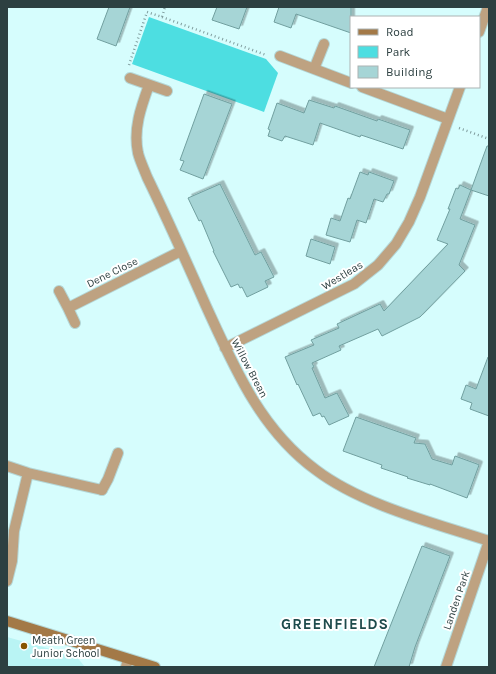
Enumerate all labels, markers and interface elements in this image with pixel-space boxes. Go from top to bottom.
legend [350,16,480,88]
text: Road [386,25,414,39]
text: Park [386,45,411,59]
text: Building [386,65,433,79]
street label: Dene Close [85,254,140,290]
street label: Westleas [319,258,365,293]
street label: Willow Brean [229,336,271,400]
street label: Landen Park [440,569,473,631]
district label: GREENFIELDS [281,615,389,633]
place label: Meath Green Junior School [32,634,100,660]
marker: Meath Green Junior School [19,641,29,651]

